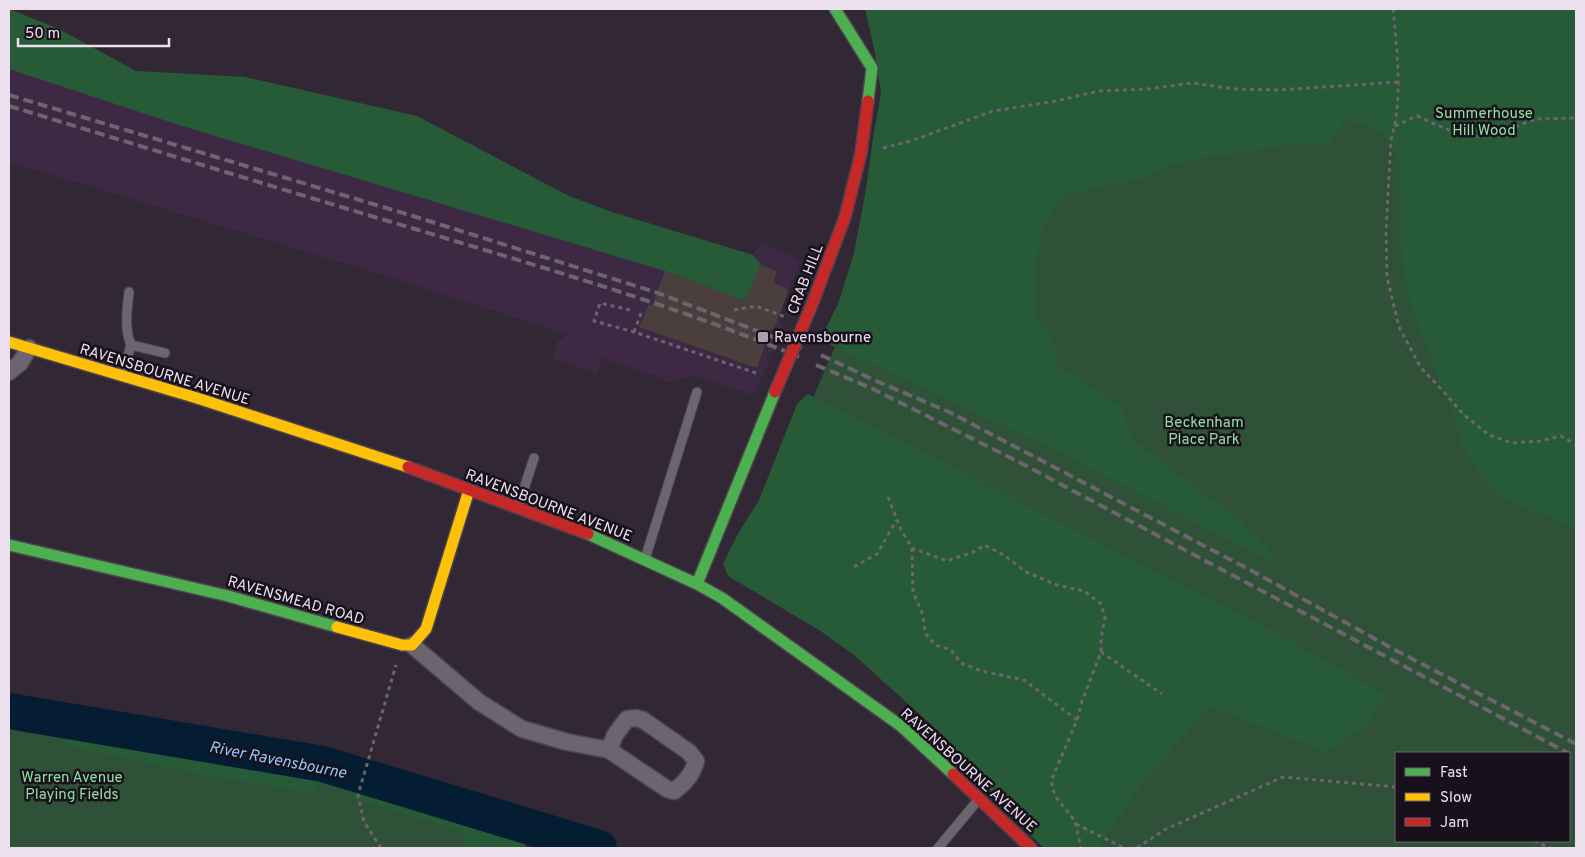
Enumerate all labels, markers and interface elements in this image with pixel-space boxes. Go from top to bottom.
scale bar [18,15,169,47]
text: 50 m [25,25,60,44]
park label: Summerhouse Hill Wood [1435,105,1533,141]
street label: CRAB HILL [784,242,828,317]
place label: Ravensbourne [774,329,871,348]
marker: Ravensbourne [756,330,770,344]
street label: RAVENSBOURNE AVENUE [77,340,252,410]
park label: Beckenham Place Park [1164,414,1244,450]
street label: RAVENSBOURNE AVENUE [462,466,635,547]
street label: RAVENSMEAD ROAD [225,573,366,630]
street label: RAVENSBOURNE AVENUE [896,705,1040,837]
water label: River Ravensbourne [207,738,349,784]
legend [1395,752,1570,842]
text: Fast [1440,764,1468,783]
park label: Warren Avenue Playing Fields [21,769,123,805]
text: Slow [1440,789,1472,808]
text: Jam [1440,814,1469,833]

